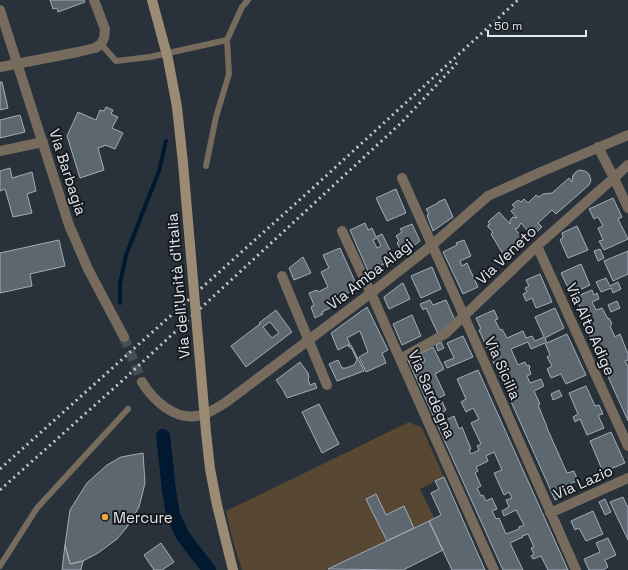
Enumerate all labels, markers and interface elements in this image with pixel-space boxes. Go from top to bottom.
scale bar [488,12,586,38]
text: 50 m [494,18,522,34]
street label: Via Barbagia [45,126,91,218]
street label: Via dell'Unità d'Italia [162,212,194,359]
street label: Via Veneto [472,222,540,288]
street label: Via Amba Alagi [323,234,417,314]
street label: Via Alto Adige [562,280,620,378]
street label: Via Sicilia [481,334,525,403]
street label: Via Sardegna [404,347,460,441]
street label: Via Lazio [550,461,616,503]
place label: Mercure [113,508,173,527]
marker: Mercure [100,512,110,522]

